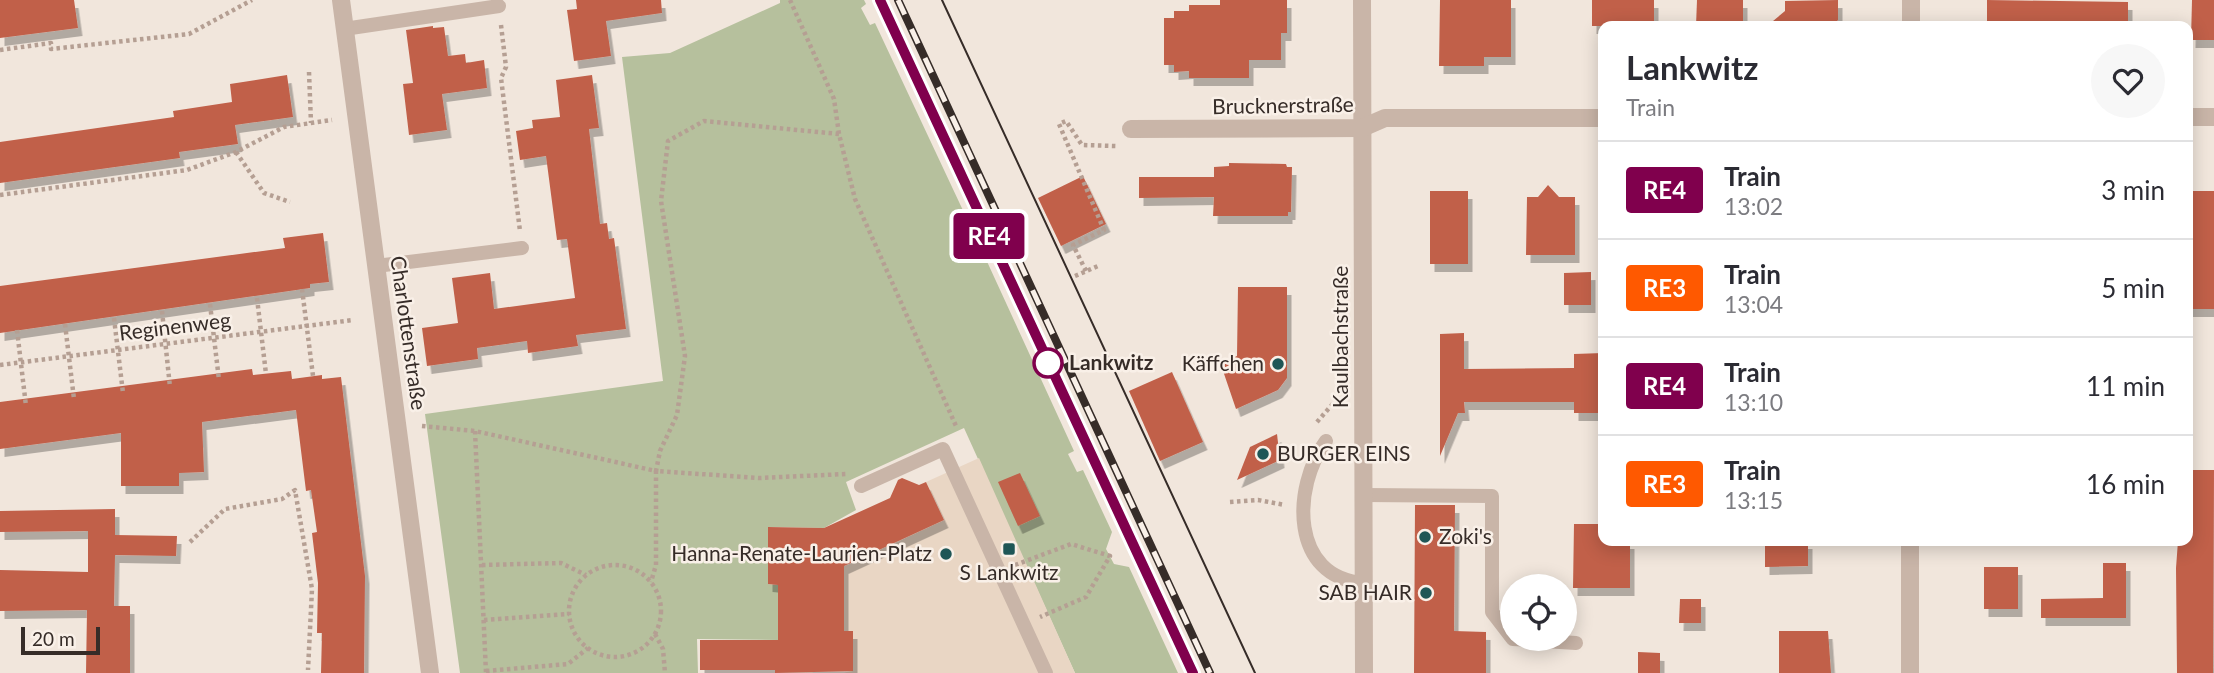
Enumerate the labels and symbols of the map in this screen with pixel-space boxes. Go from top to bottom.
street label: Brucknerstraße [1212,91,1354,118]
line badge: RE4 [949,213,1029,259]
street label: Charlottenstraße [386,254,433,411]
street label: Kaulbachstraße [1327,266,1352,408]
street label: Reginenweg [118,306,232,345]
marker: Lankwitz [1033,348,1063,378]
place label: Lankwitz [1069,349,1154,374]
place label: Käffchen [1182,350,1264,375]
marker: Käffchen [1270,356,1286,372]
place label: BURGER EINS [1277,440,1410,465]
marker: BURGER EINS [1255,446,1271,462]
place label: Zoki's [1439,523,1492,548]
marker: Zoki's [1417,529,1433,545]
place label: Hanna-Renate-Laurien-Platz [671,540,932,565]
marker: S Lankwitz [1001,541,1017,557]
marker: Hanna-Renate-Laurien-Platz [938,546,954,562]
place label: S Lankwitz [960,559,1058,584]
place label: SAB HAIR [1318,579,1413,604]
marker: SAB HAIR [1418,585,1434,601]
scale bar [21,624,100,656]

